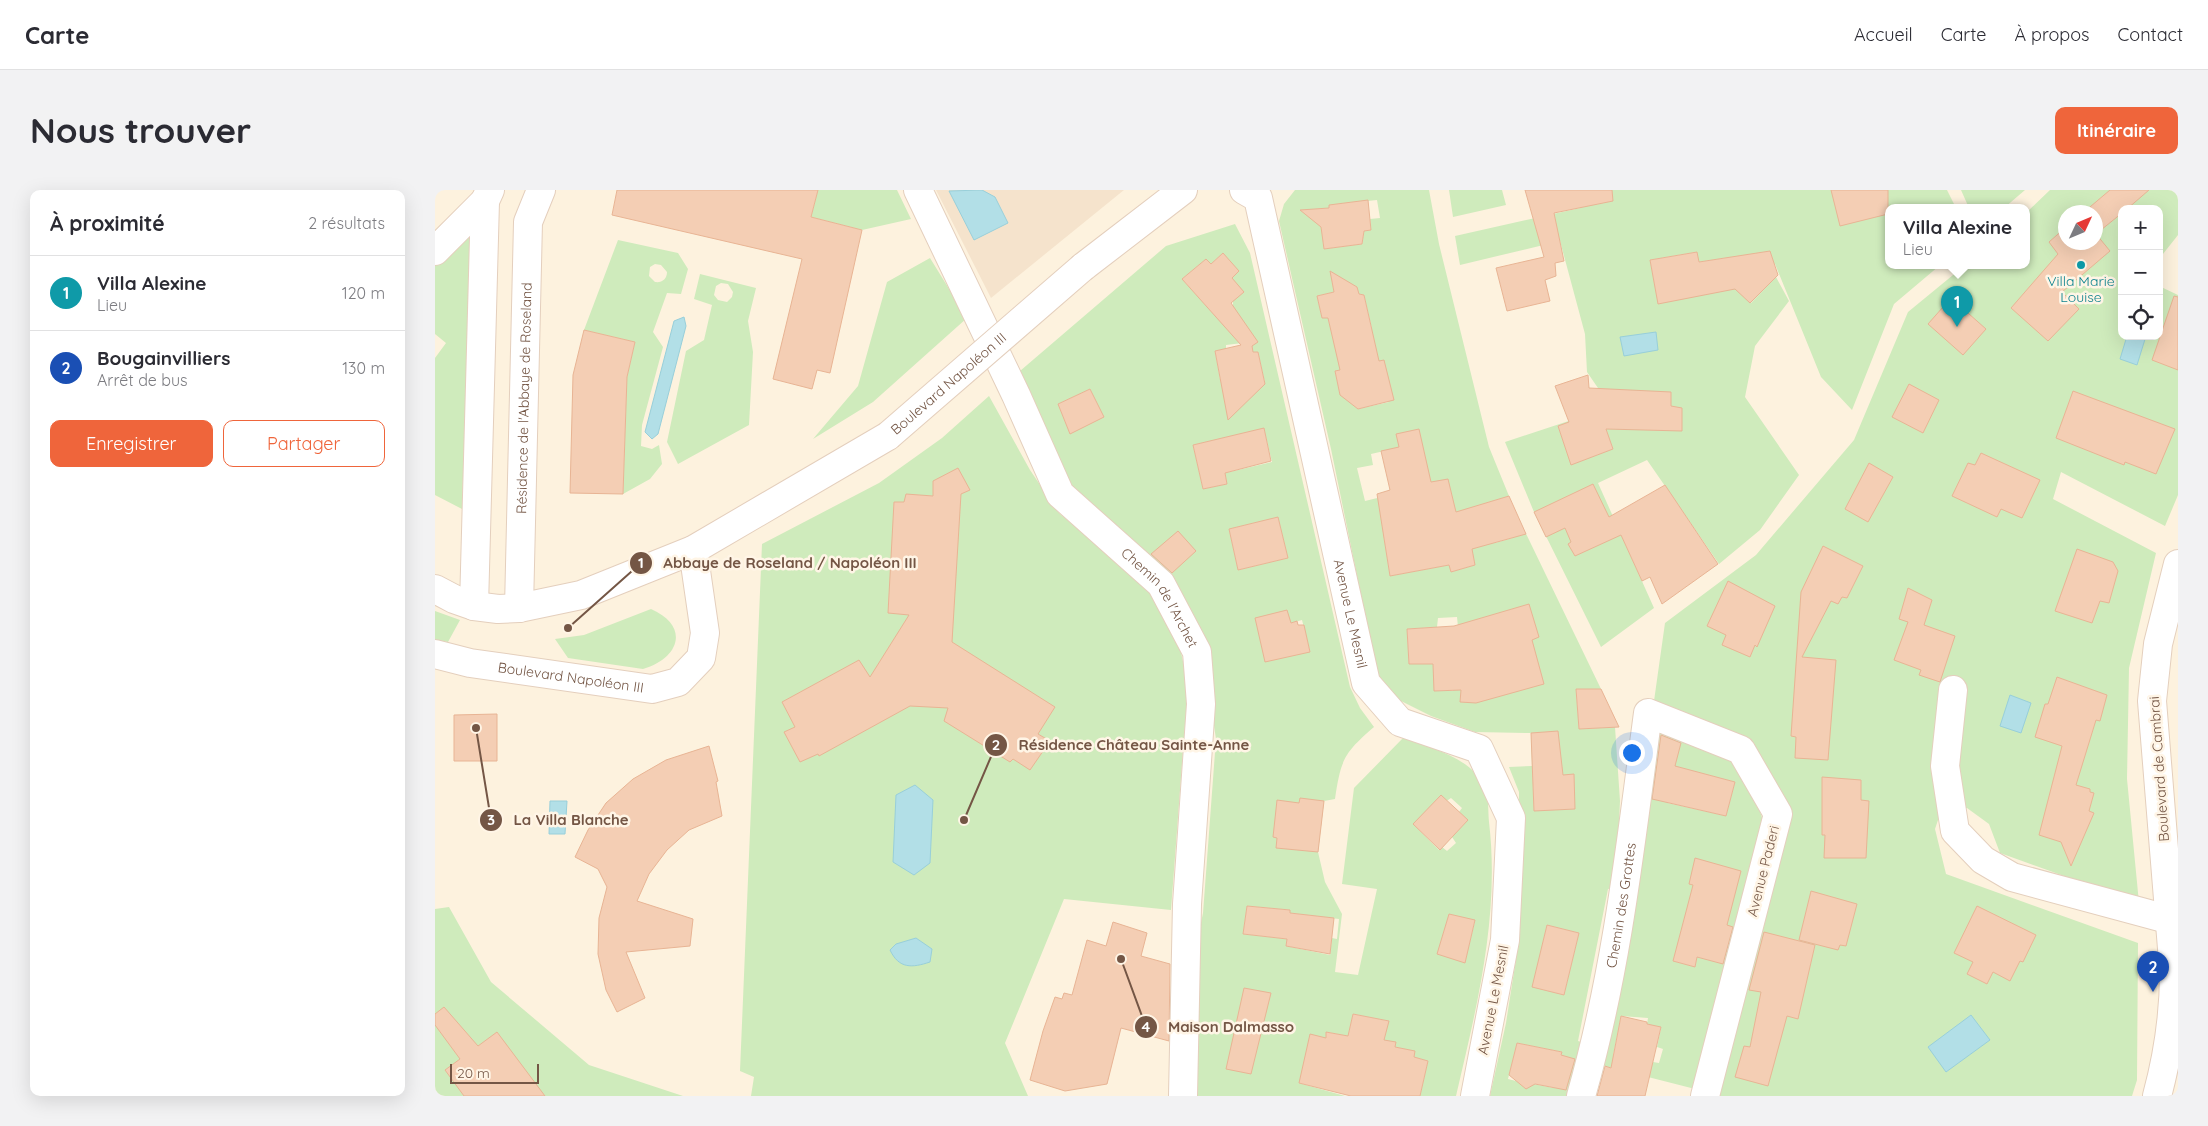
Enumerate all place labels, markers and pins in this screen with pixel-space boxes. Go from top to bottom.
marker: Villa Marie Louise [2075,259,2087,271]
place label: Villa Marie Louise [2047,272,2115,306]
pin: 1 [1941,286,1973,327]
callout: Abbaye de Roseland / Napoléon III [629,548,927,578]
callout: Résidence Château Sainte-Anne [983,730,1259,760]
callout: La Villa Blanche [479,805,639,835]
pin: 2 [2137,951,2169,992]
callout: Maison Dalmasso [1133,1012,1304,1042]

